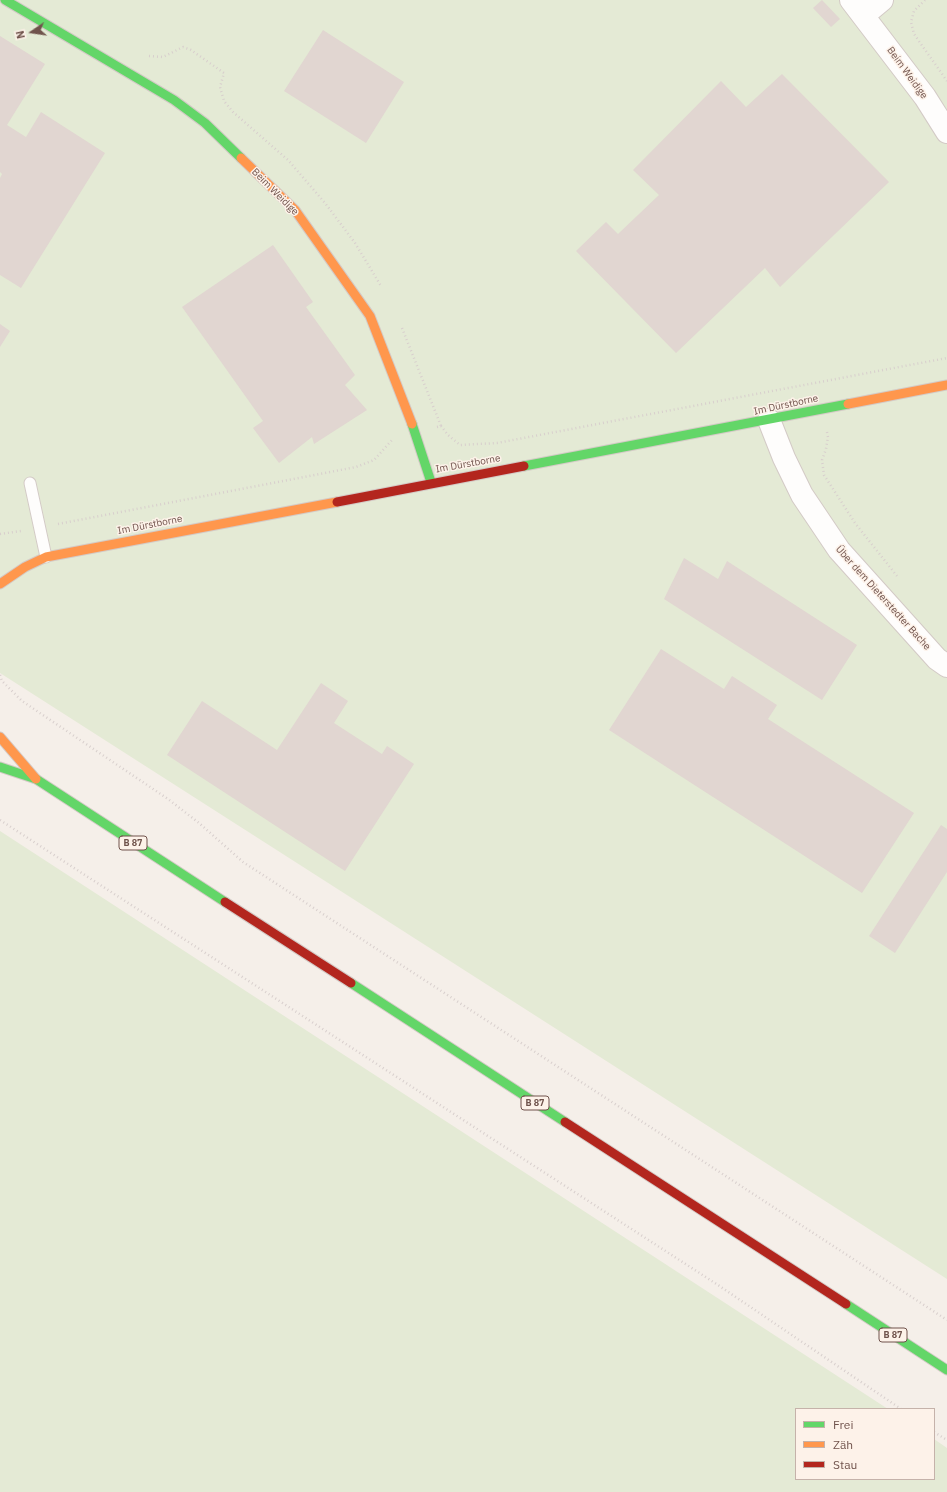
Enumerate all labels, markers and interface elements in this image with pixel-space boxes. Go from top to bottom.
north arrow [12,12,52,52]
text: N [13,29,28,40]
street label: Beim Weidige [884,45,930,101]
street label: Beim Weidige [249,166,301,218]
street label: Im Dürstborne [753,392,819,418]
street label: Im Dürstborne [435,452,501,476]
street label: Im Dürstborne [117,513,183,537]
street label: Über dem Dieterstedter Bache [833,543,933,653]
road number: B 87 [119,836,147,850]
road number: B 87 [521,1096,549,1110]
road number: B 87 [879,1328,907,1342]
legend [795,1408,935,1480]
text: Frei [833,1417,853,1432]
text: Zäh [833,1437,853,1452]
text: Stau [833,1457,857,1472]

